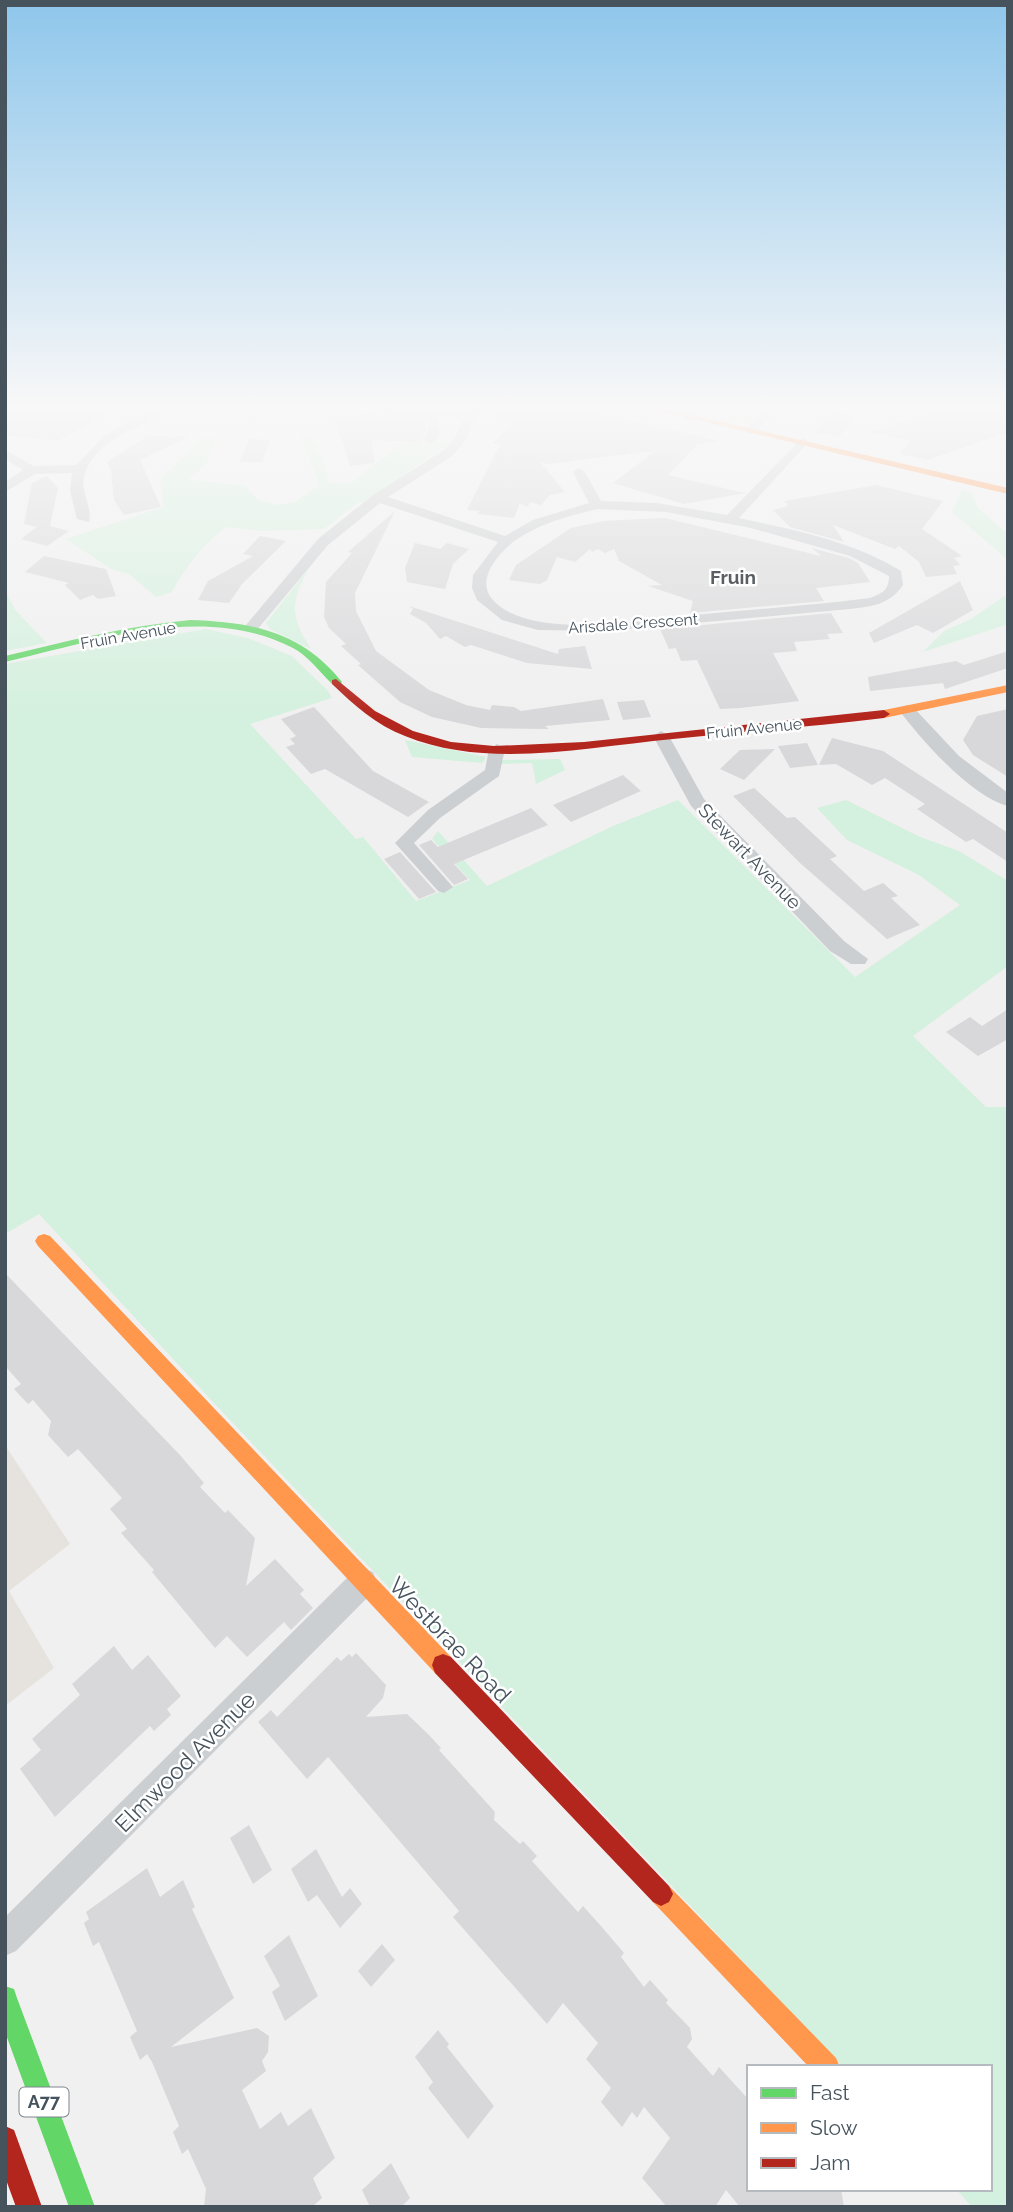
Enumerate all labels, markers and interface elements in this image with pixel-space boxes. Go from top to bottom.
district label: Fruin [710,566,756,588]
street label: Arisdale Crescent [567,609,699,638]
street label: Fruin Avenue [79,618,177,653]
street label: Fruin Avenue [705,714,803,743]
street label: Stewart Avenue [694,799,806,913]
street label: Westbrae Road [384,1571,517,1708]
street label: Elmwood Avenue [109,1686,260,1837]
legend [747,2065,992,2191]
text: Fast [810,2080,850,2105]
road number: A77 [20,2088,68,2116]
text: Slow [810,2115,858,2140]
text: Jam [810,2150,851,2175]

